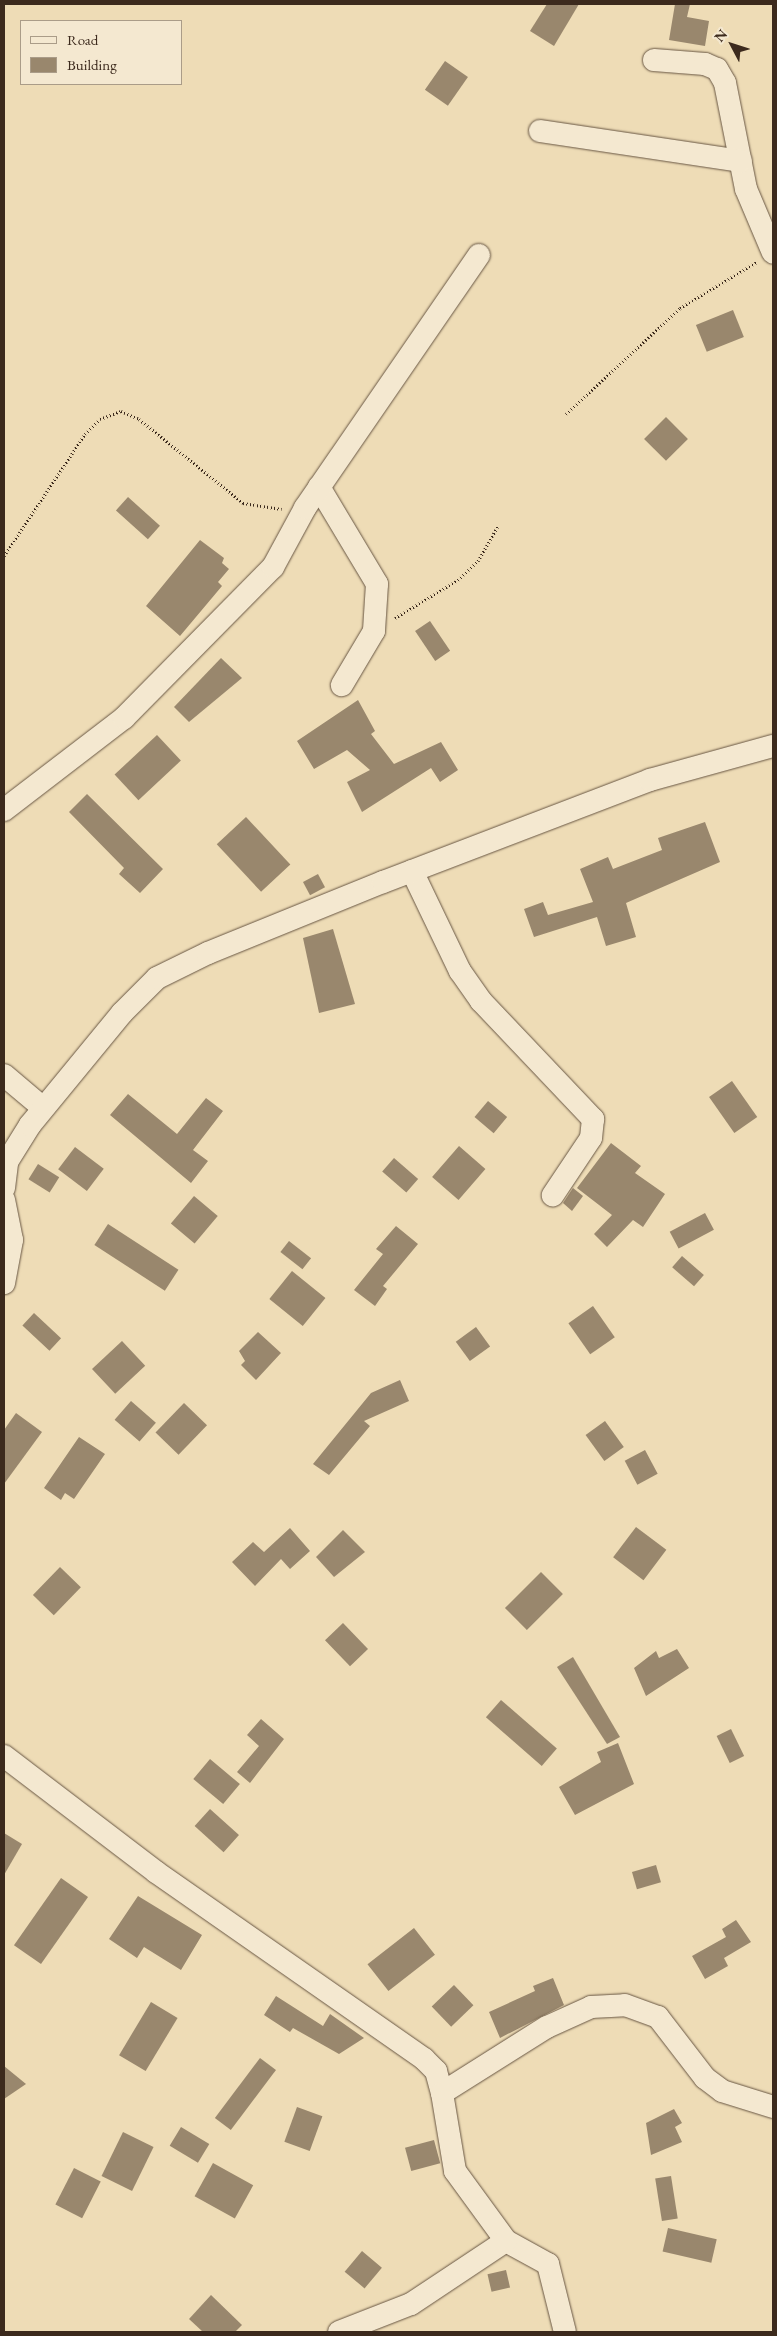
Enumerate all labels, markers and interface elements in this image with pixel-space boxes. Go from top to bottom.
legend [20,20,182,85]
north arrow [707,20,757,70]
text: N [710,25,731,45]
text: Road [67,30,98,49]
text: Building [67,55,117,74]

